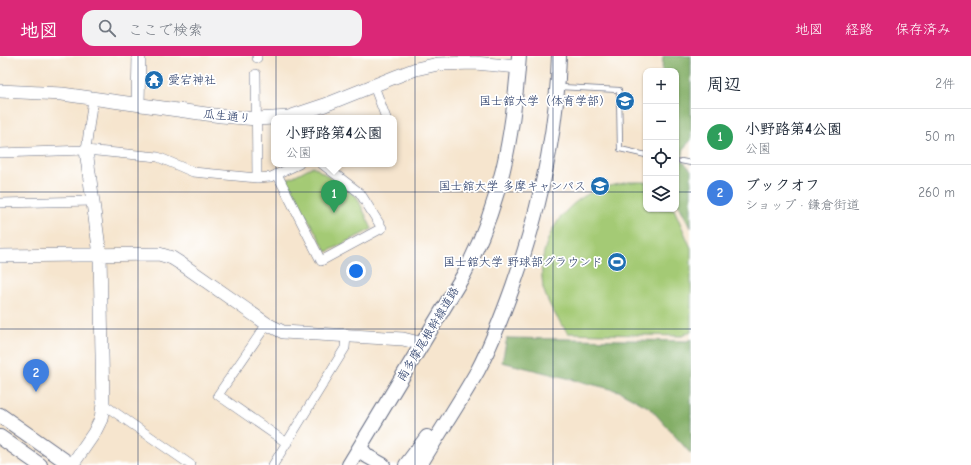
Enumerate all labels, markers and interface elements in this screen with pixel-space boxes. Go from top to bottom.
search box [82,10,362,46]
icon: search [96,17,118,39]
text: 地図 [20,20,58,42]
text: ここで検索 [128,21,203,39]
text: 地図 [795,21,823,38]
text: 経路 [845,21,873,38]
text: 保存済み [895,21,951,38]
map controls [643,68,679,212]
button: + [643,68,679,104]
temple icon: 愛宕神社 [143,69,165,91]
place label: 愛宕神社 [168,73,216,87]
text: 周辺 [707,75,741,94]
text: 2件 [935,76,955,91]
school or university icon: 国士舘大学（体育学部） [614,90,636,112]
place label: 国士舘大学（体育学部） [479,94,611,108]
button: − [643,104,679,140]
street label: 瓜生通り [202,107,252,125]
popup [271,115,397,167]
text: 小野路第4公園 [745,120,842,138]
text: 小野路第4公園 [285,124,383,142]
text: 1 [717,129,723,144]
text: 50 m [925,129,955,144]
button: locate [643,140,679,176]
text: 公園 [745,141,771,156]
text: 公園 [285,145,311,160]
school or university icon: 国士舘大学 多摩キャンパス [589,175,611,197]
button: layers [643,176,679,212]
text: ブックオフ [745,176,820,194]
place label: 国士舘大学 多摩キャンパス [438,179,586,193]
pin: 1 [321,180,347,213]
text: 2 [717,185,723,200]
text: 260 m [918,185,955,200]
text: ショップ · 鎌倉街道 [745,197,859,212]
sports icon: 国士舘大学 野球部グラウンド [606,251,628,273]
place label: 国士舘大学 野球部グラウンド [443,255,603,269]
your location [346,261,366,281]
street label: 南多摩尾根幹線道路 [394,284,462,384]
pin: 2 [23,359,49,392]

